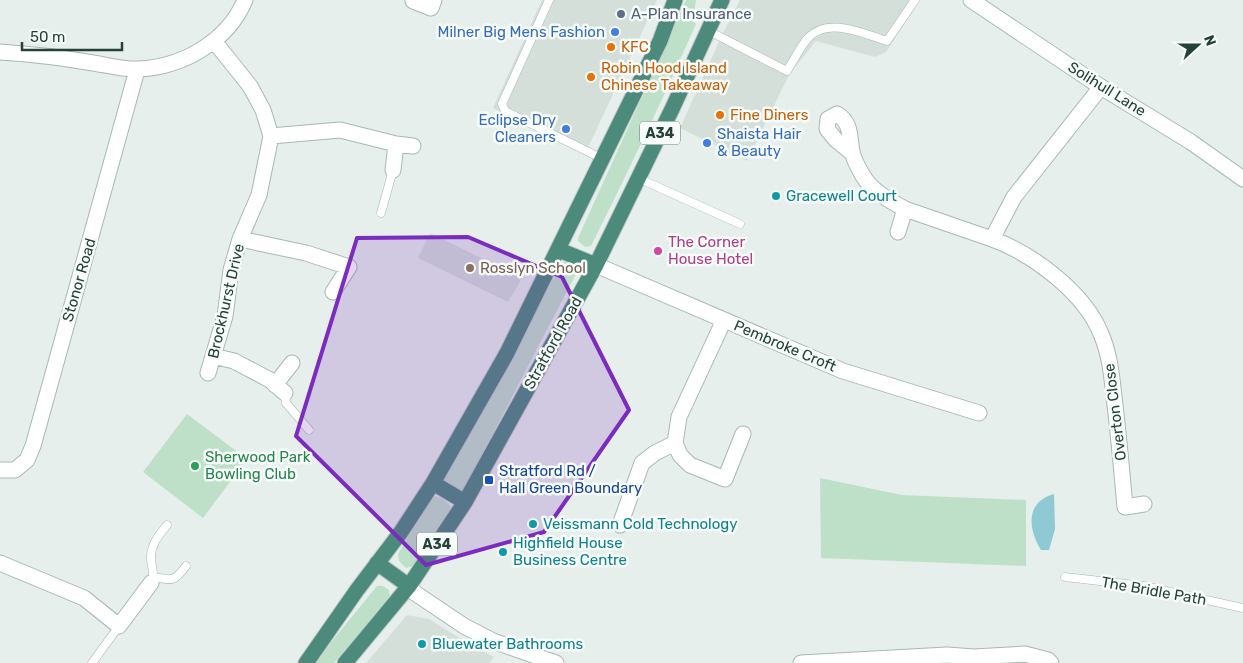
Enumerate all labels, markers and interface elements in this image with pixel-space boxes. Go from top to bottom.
place label: A-Plan Insurance [631,5,752,23]
marker: A-Plan Insurance [615,8,627,20]
scale bar [22,20,122,52]
north arrow [1173,20,1223,70]
place label: Milner Big Mens Fashion [438,23,605,41]
marker: Milner Big Mens Fashion [609,26,621,38]
text: 50 m [30,28,65,46]
text: N [1200,33,1219,48]
place label: KFC [621,38,649,56]
marker: KFC [605,41,617,53]
street label: Solihull Lane [1065,58,1149,120]
place label: Robin Hood Island Chinese Takeaway [601,59,728,94]
marker: Robin Hood Island Chinese Takeaway [585,71,597,83]
place label: Fine Diners [730,106,809,124]
marker: Fine Diners [714,109,726,121]
place label: Eclipse Dry Cleaners [478,111,556,146]
road number: A34 [640,122,680,144]
marker: Eclipse Dry Cleaners [560,123,572,135]
place label: Shaista Hair & Beauty [717,125,801,160]
marker: Shaista Hair & Beauty [701,137,713,149]
place label: Gracewell Court [786,187,897,205]
marker: Gracewell Court [770,190,782,202]
place label: The Corner House Hotel [668,233,753,268]
street label: Stonor Road [58,236,100,324]
street label: Brockhurst Drive [204,242,248,360]
marker: The Corner House Hotel [652,245,664,257]
place label: Rosslyn School [480,259,586,277]
marker: Rosslyn School [464,262,476,274]
street label: Stratford Road [520,294,586,392]
street label: Pembroke Croft [731,316,839,376]
street label: Overton Close [1100,362,1130,462]
place label: Sherwood Park Bowling Club [205,448,311,483]
marker: Sherwood Park Bowling Club [189,460,201,472]
place label: Stratford Rd / Hall Green Boundary [499,462,642,497]
marker: Stratford Rd / Hall Green Boundary [483,474,495,486]
place label: Veissmann Cold Technology [543,515,738,533]
marker: Veissmann Cold Technology [527,518,539,530]
road number: A34 [417,532,457,556]
place label: Highfield House Business Centre [513,534,627,569]
marker: Highfield House Business Centre [497,546,509,558]
street label: The Bridle Path [1100,573,1208,609]
place label: Bluewater Bathrooms [432,635,584,653]
marker: Bluewater Bathrooms [416,638,428,650]

